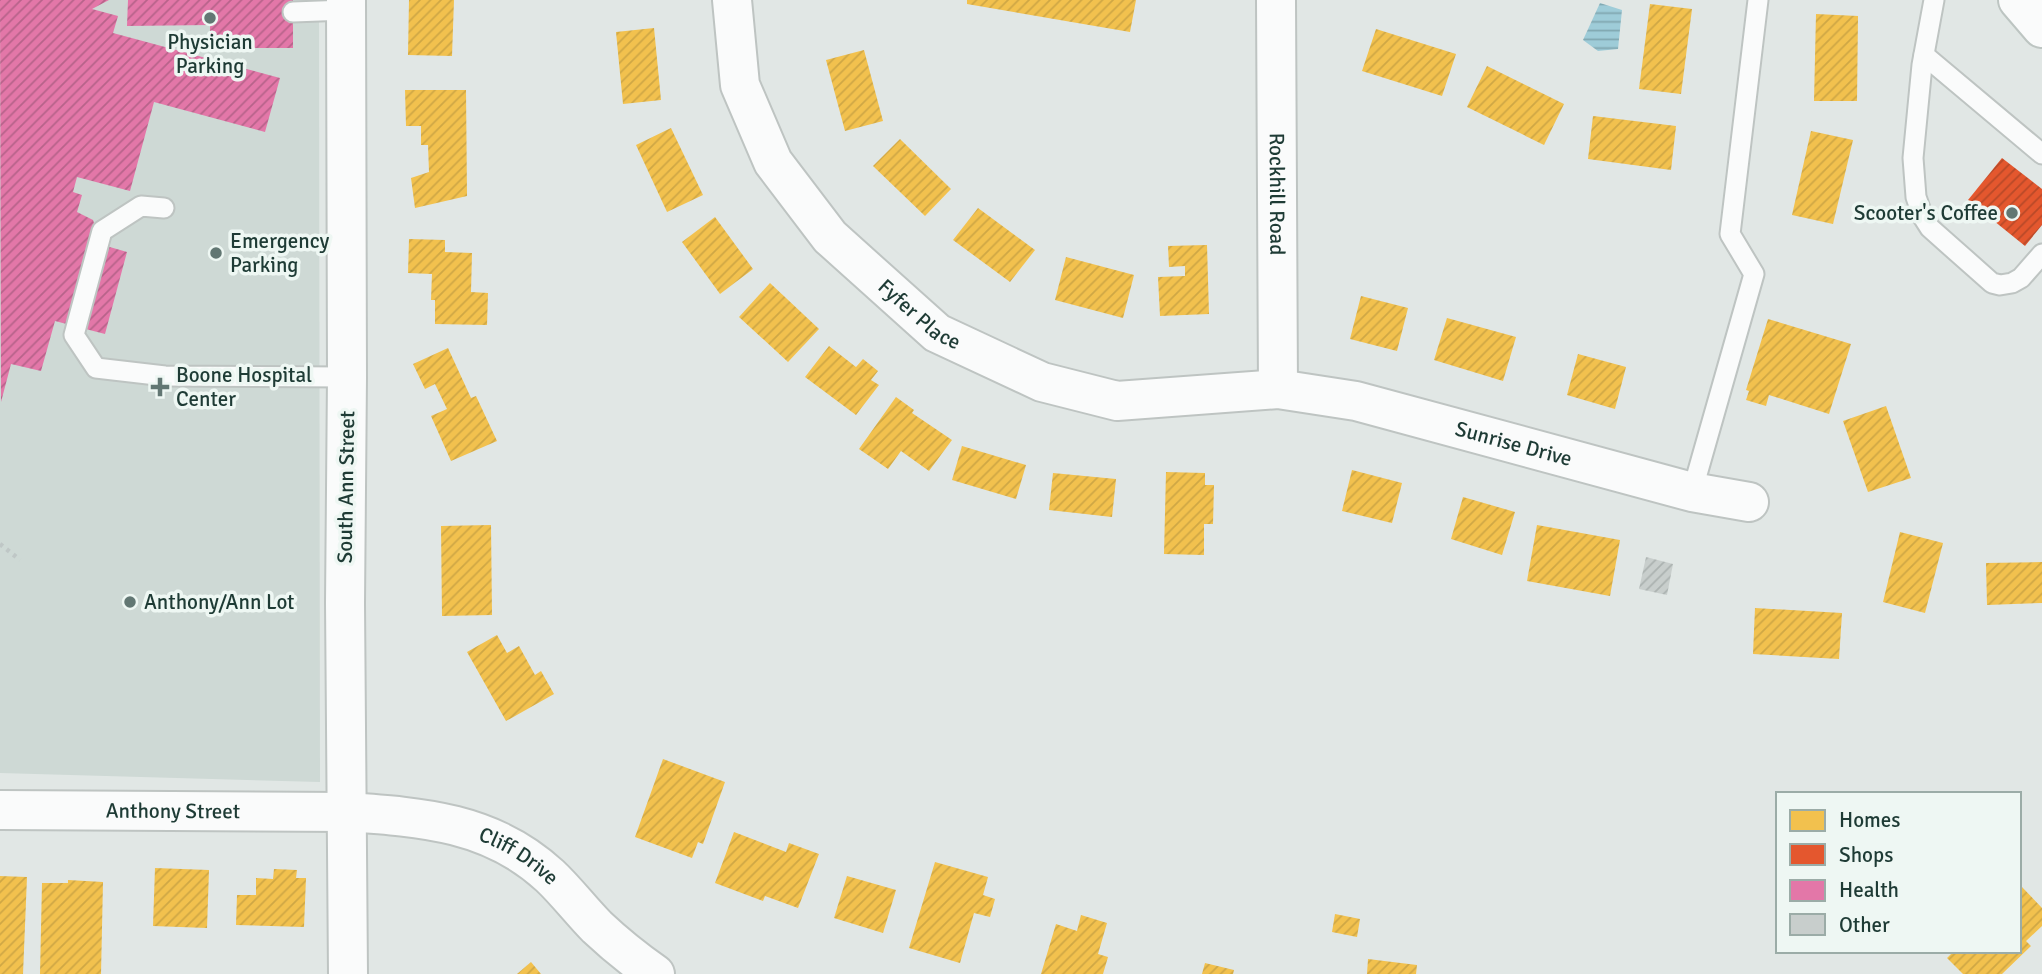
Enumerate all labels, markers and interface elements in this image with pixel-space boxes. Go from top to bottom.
marker: Physician Parking [202,10,218,26]
place label: Physician Parking [167,29,253,79]
street label: Rockhill Road [1264,133,1290,255]
place label: Scooter's Coffee [1854,200,1998,226]
marker: Scooter's Coffee [2004,205,2020,221]
place label: Emergency Parking [230,228,330,278]
marker: Emergency Parking [208,245,224,261]
street label: Fyfer Place [873,273,965,355]
place label: Boone Hospital Center [176,362,312,412]
marker: Boone Hospital Center [150,377,170,397]
street label: South Ann Street [332,410,360,564]
street label: Sunrise Drive [1452,415,1575,472]
place label: Anthony/Ann Lot [144,589,294,615]
marker: Anthony/Ann Lot [122,594,138,610]
legend [1776,792,2021,953]
street label: Anthony Street [106,798,240,824]
text: Homes [1839,807,1901,833]
street label: Cliff Drive [475,821,564,890]
text: Shops [1839,842,1893,868]
text: Health [1839,877,1899,903]
text: Other [1839,912,1890,938]

